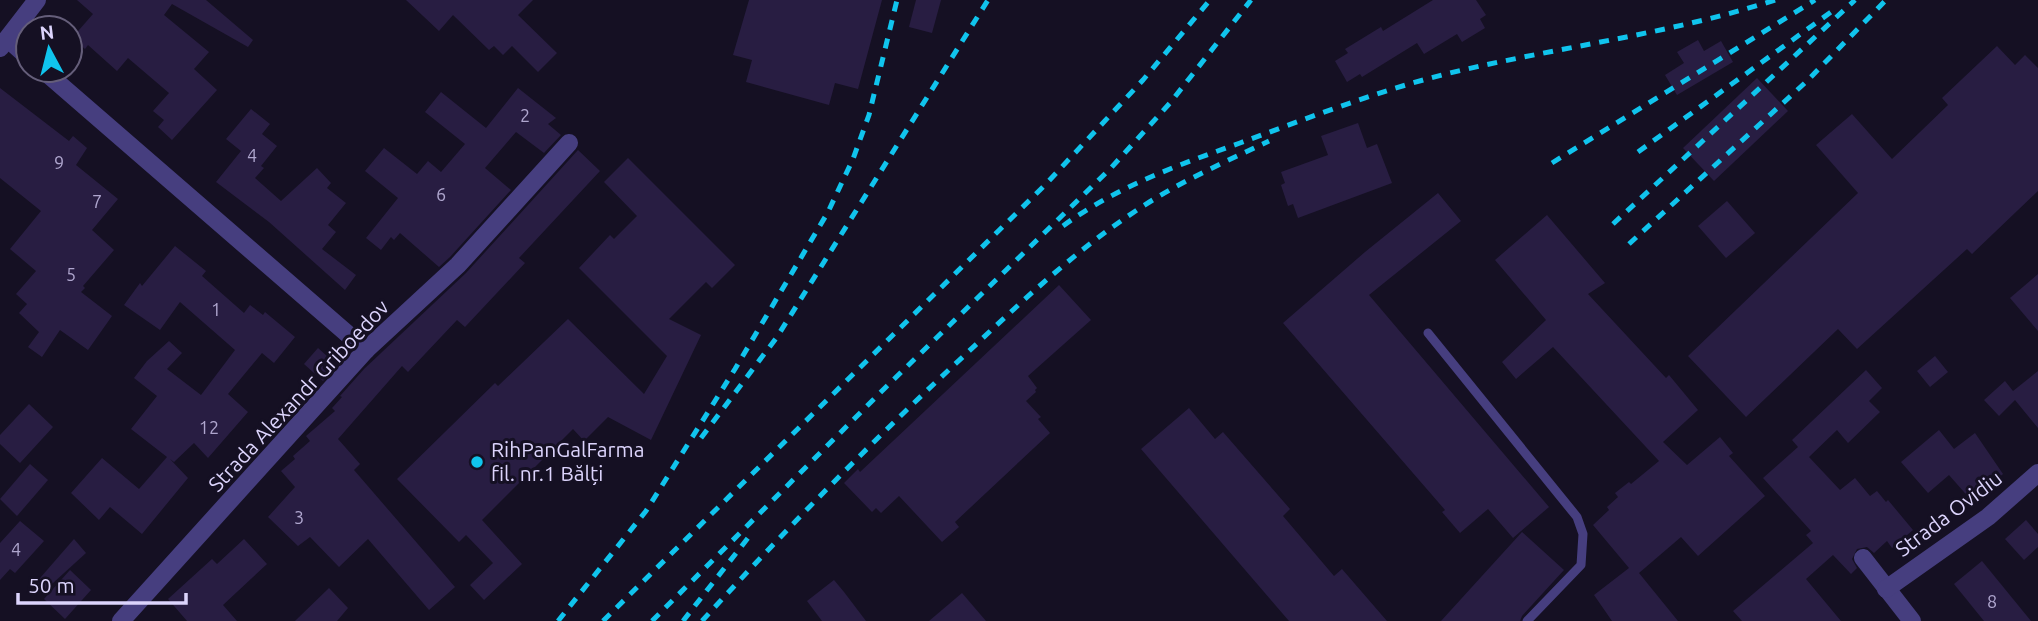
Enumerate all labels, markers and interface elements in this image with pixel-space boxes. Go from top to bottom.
north arrow [14,14,84,84]
text: N [39,20,55,44]
house number: 2 [520,105,530,125]
house number: 4 [247,145,257,165]
house number: 9 [54,152,64,172]
house number: 6 [436,184,446,204]
house number: 7 [92,191,102,211]
house number: 5 [66,264,76,284]
street label: Strada Alexandr Griboedov [203,295,393,496]
house number: 1 [211,299,221,319]
house number: 12 [199,417,219,437]
place label: RihPanGalFarma fil. nr.1 Bălți [491,437,645,485]
marker: RihPanGalFarma fil. nr.1 Bălți [469,454,485,470]
street label: Strada Ovidiu [1891,465,2006,561]
house number: 3 [294,507,304,527]
house number: 4 [11,539,21,559]
scale bar [18,562,186,606]
text: 50 m [28,573,75,597]
house number: 8 [1987,591,1997,611]

